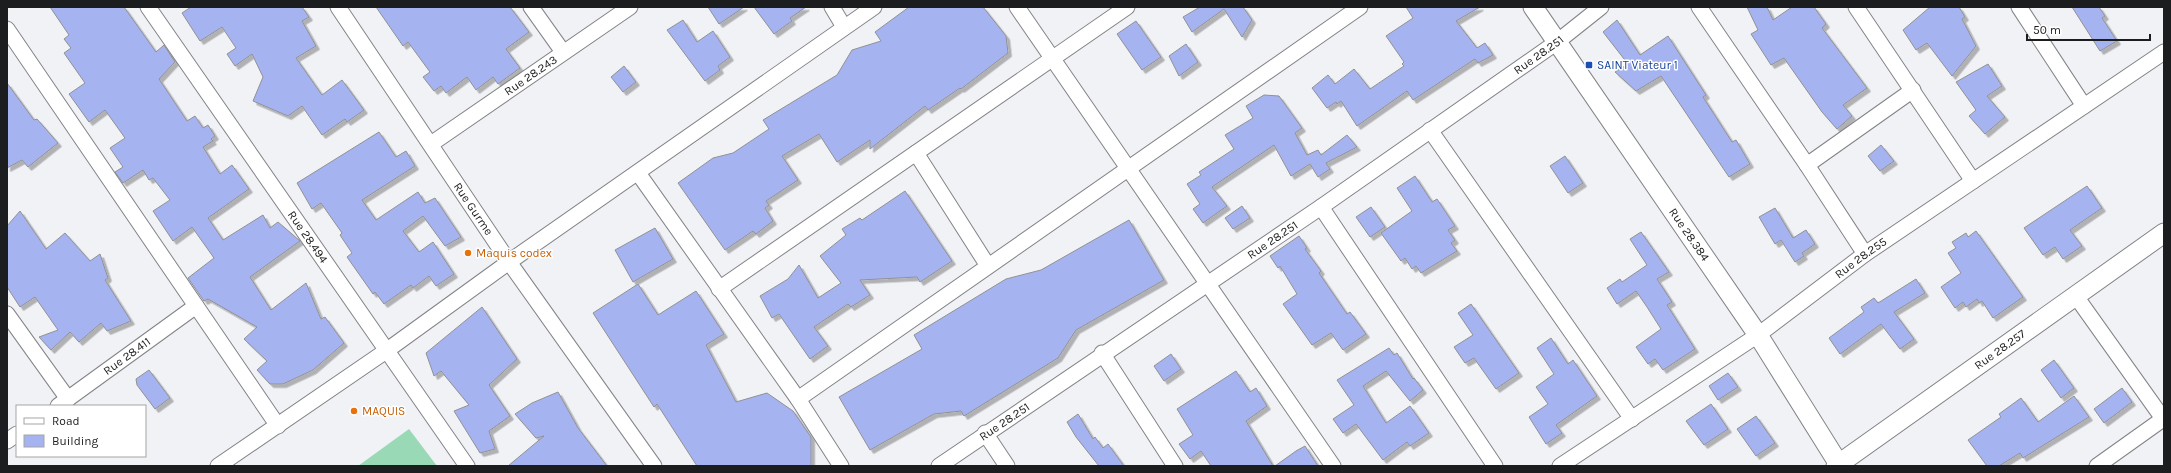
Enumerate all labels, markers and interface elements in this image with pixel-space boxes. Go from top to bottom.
scale bar [2027,16,2150,42]
text: 50 m [2033,23,2061,37]
street label: Rue 28.251 [1511,32,1566,77]
street label: Rue 28.243 [502,52,560,98]
place label: SAINT Viateur 1 [1597,58,1678,72]
marker: SAINT Viateur 1 [1584,60,1594,70]
street label: Rue Gurme [451,180,496,238]
street label: Rue 28.384 [1666,205,1712,264]
street label: Rue 28.494 [285,208,331,266]
street label: Rue 28.251 [1245,218,1300,262]
street label: Rue 28.255 [1832,234,1890,281]
place label: Maquis codex [476,246,552,260]
marker: Maquis codex [463,248,473,258]
street label: Rue 28.257 [1972,326,2028,373]
street label: Rue 28.411 [101,334,153,378]
street label: Rue 28.251 [977,400,1032,444]
place label: MAQUIS [362,404,405,418]
legend [16,405,146,457]
marker: MAQUIS [349,406,359,416]
text: Road [52,414,80,428]
text: Building [52,434,99,448]

